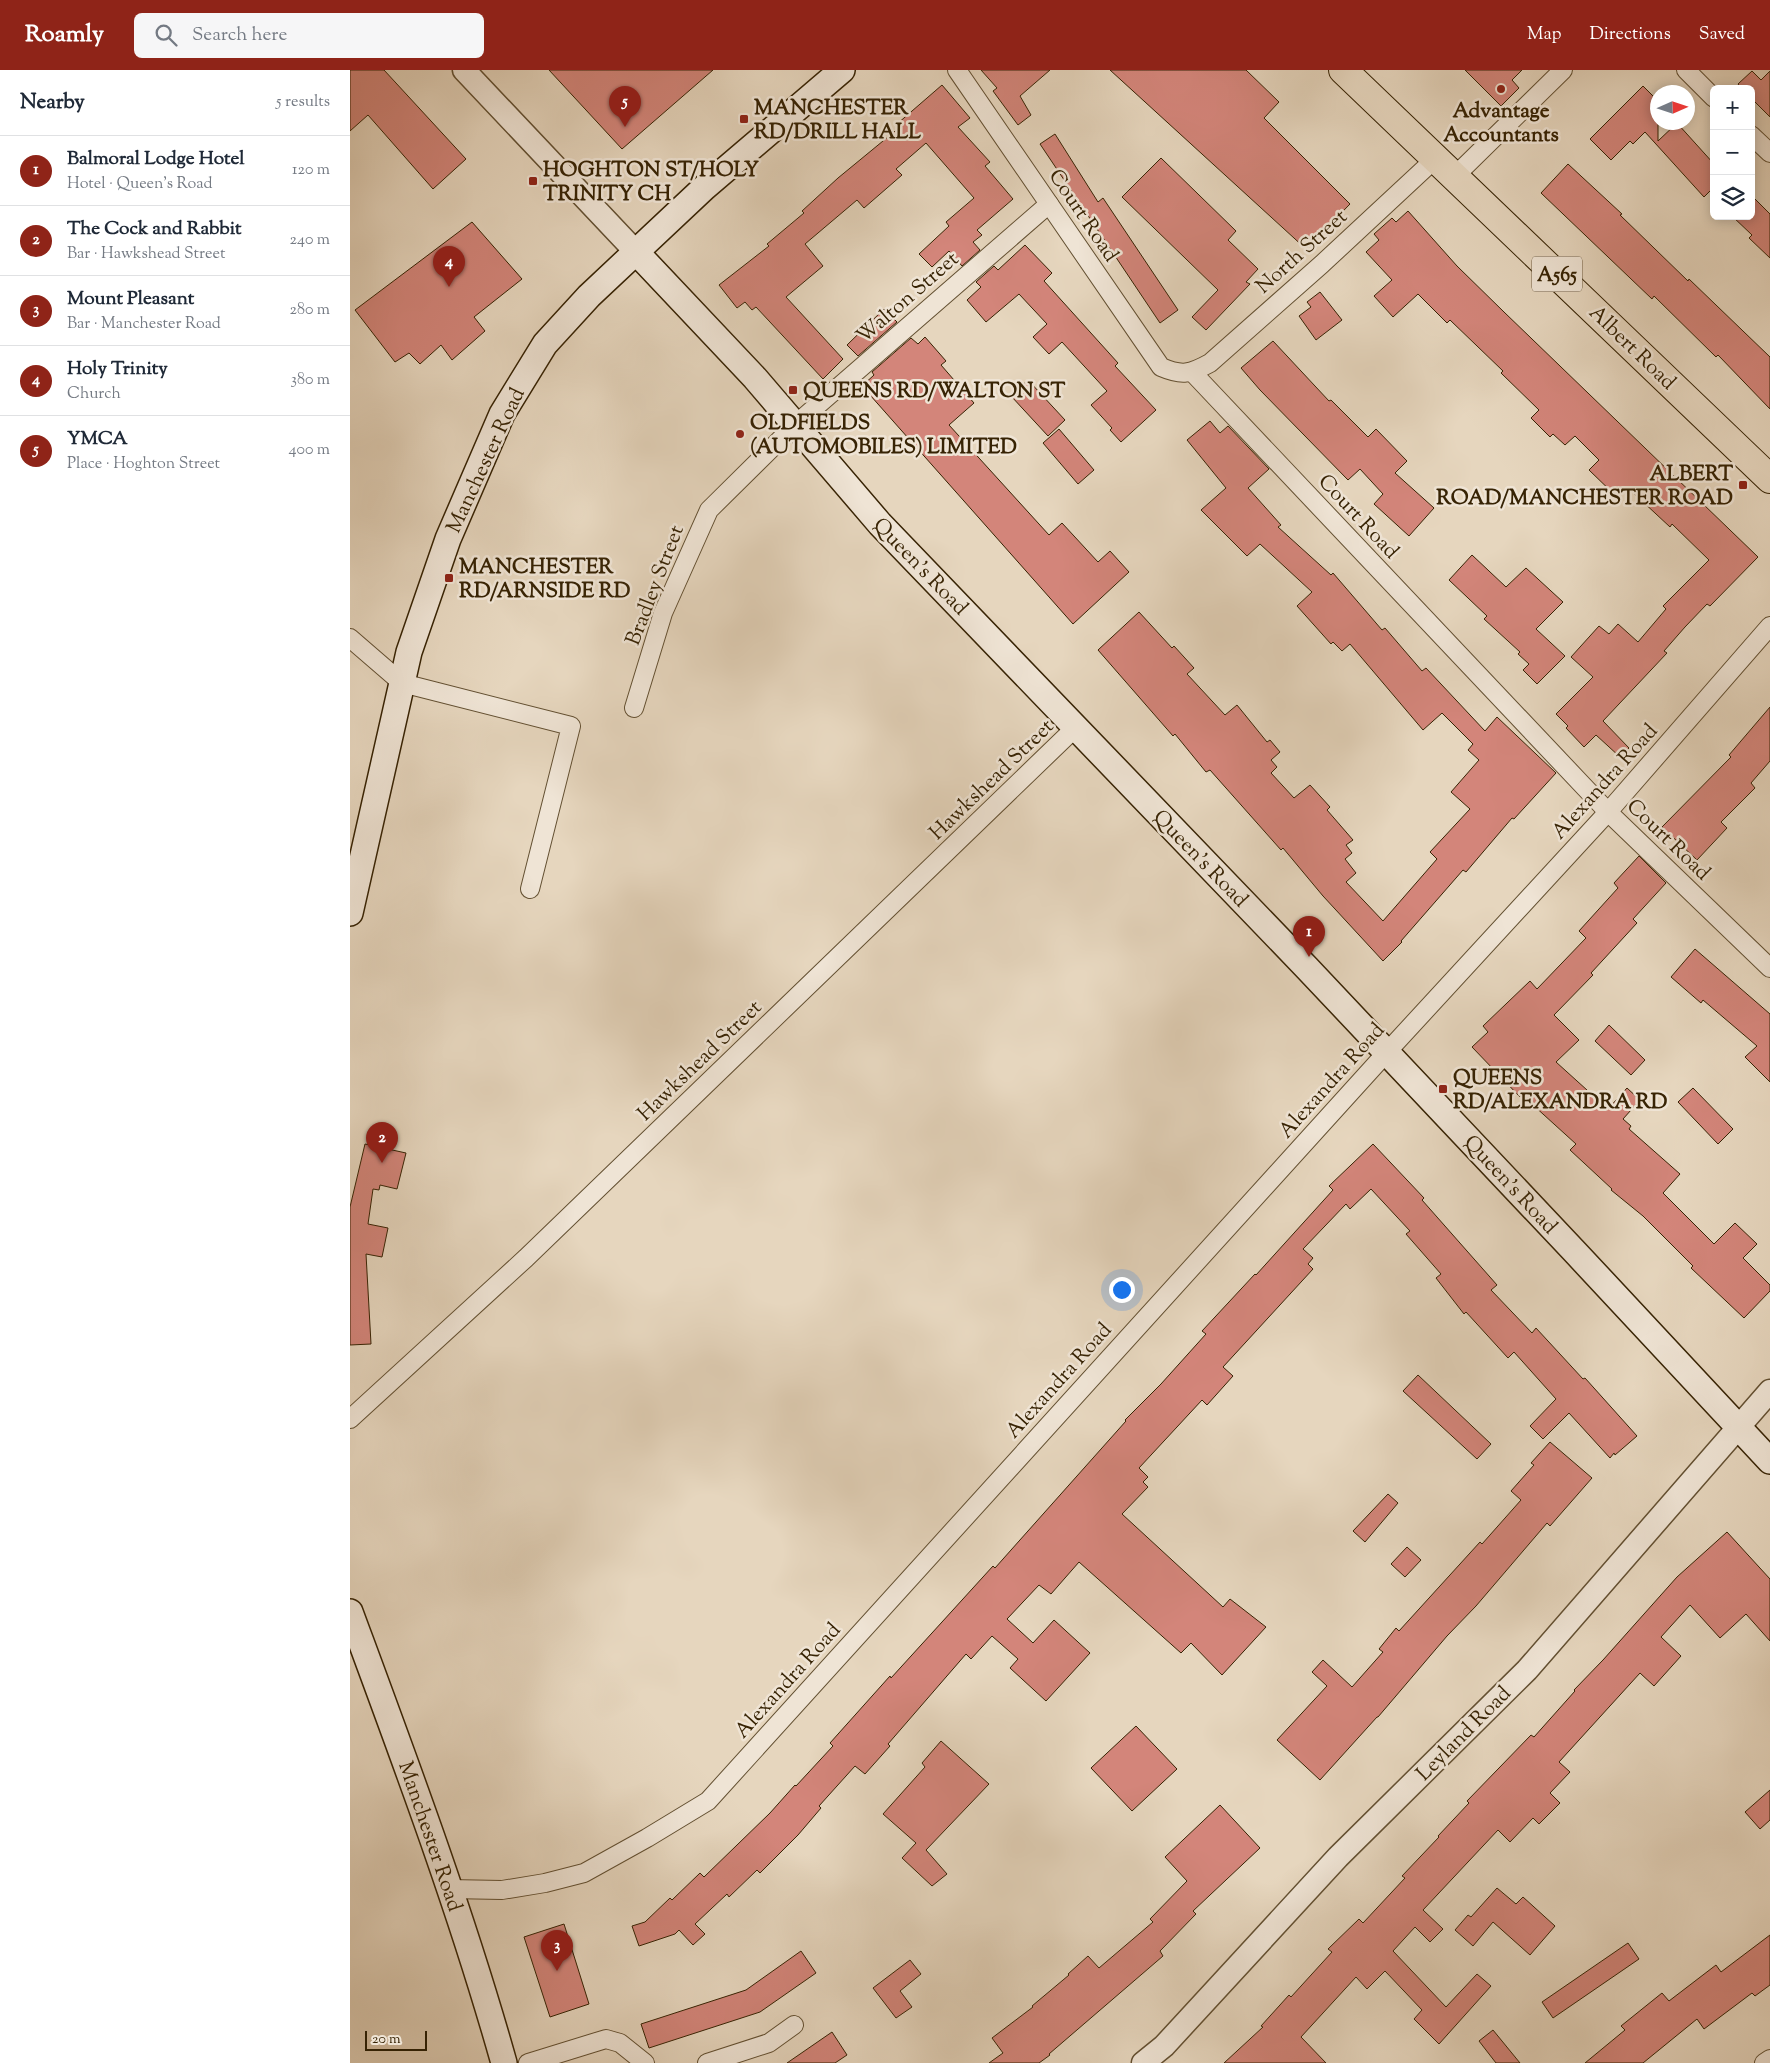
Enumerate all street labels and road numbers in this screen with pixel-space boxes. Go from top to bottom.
street label: Court Road [1040,164,1125,269]
street label: North Street [1250,203,1355,302]
street label: Walton Street [850,245,966,352]
road number: A565 [1532,256,1582,292]
street label: Albert Road [1581,299,1682,398]
street label: Manchester Road [440,383,534,538]
street label: Court Road [1310,468,1405,567]
street label: Queen's Road [865,512,974,623]
street label: Bradley Street [619,521,693,650]
street label: Hawkshead Street [923,713,1061,848]
street label: Alexandra Road [1545,718,1666,847]
street label: Court Road [1619,793,1716,888]
street label: Queen's Road [1145,804,1254,915]
street label: Hawkshead Street [631,994,769,1129]
street label: Alexandra Road [1272,1017,1393,1146]
street label: Queen's Road [1456,1129,1564,1242]
street label: Alexandra Road [999,1317,1120,1446]
street label: Alexandra Road [728,1617,849,1746]
street label: Leyland Road [1410,1680,1519,1789]
street label: Manchester Road [389,1757,469,1916]

